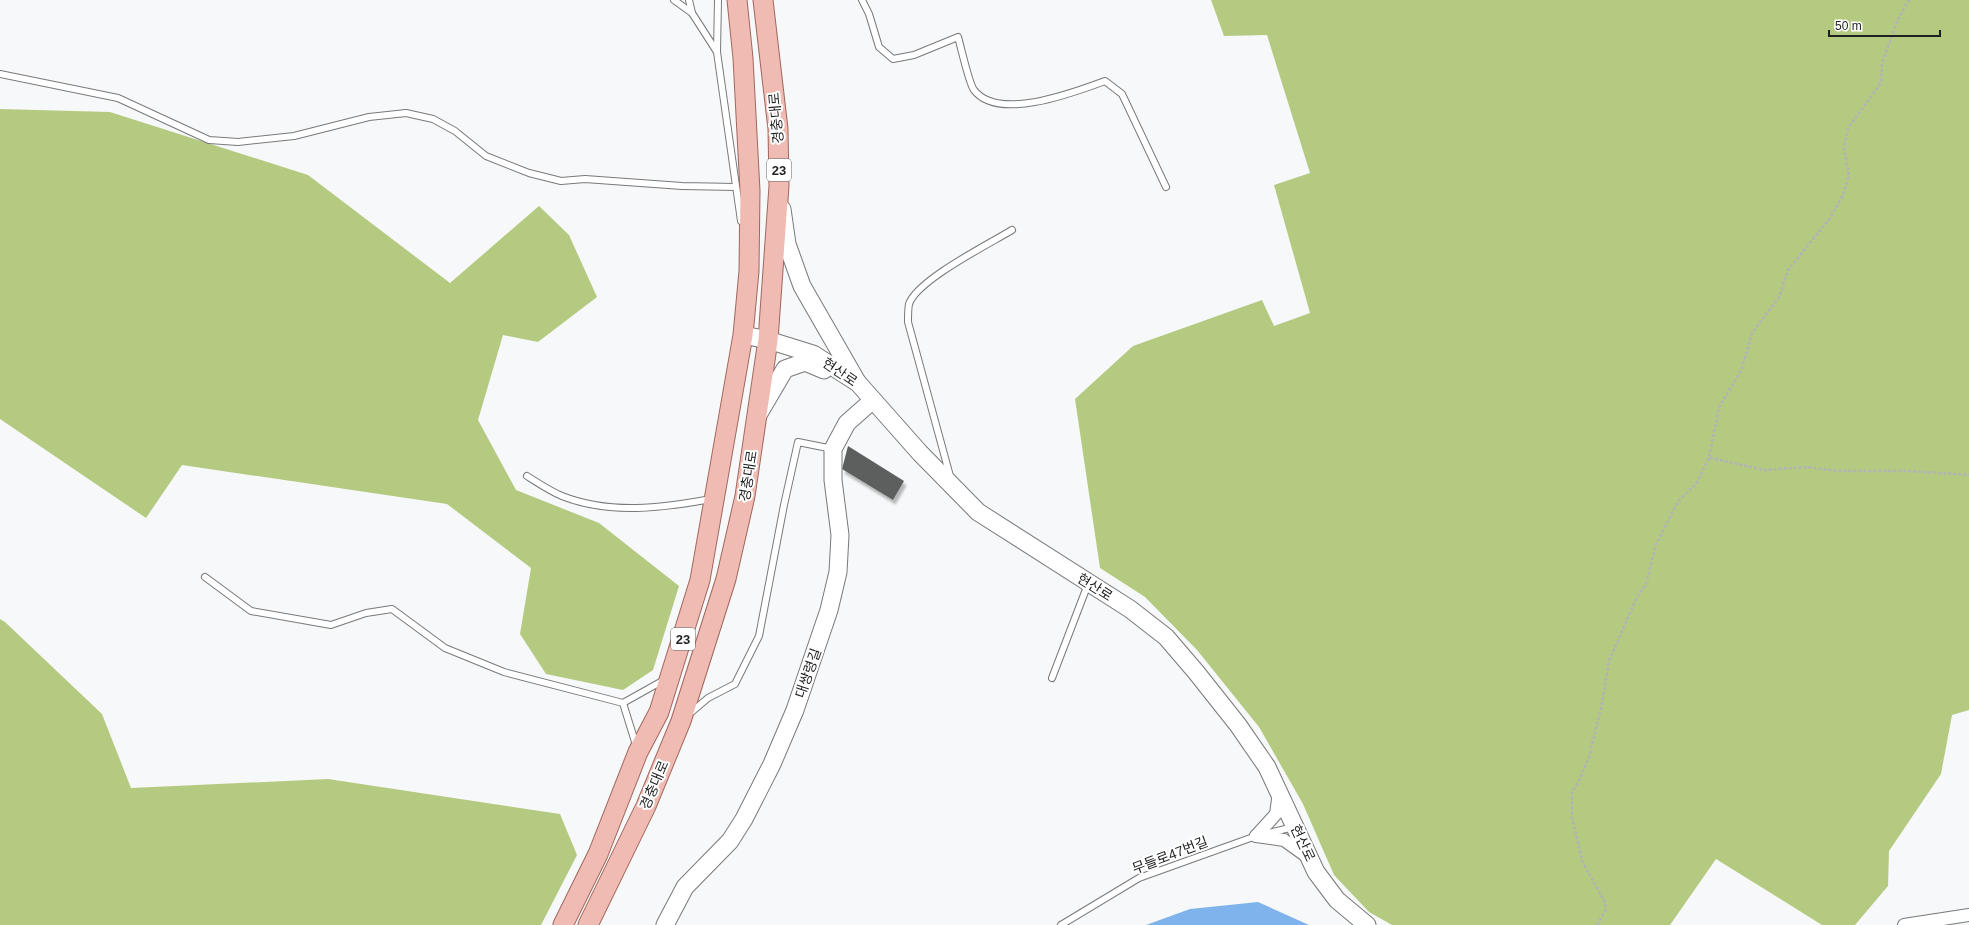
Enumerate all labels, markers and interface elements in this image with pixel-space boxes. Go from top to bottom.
scale bar [1829,12,1940,38]
text: 50 m [1835,19,1862,33]
street label: 경충대로 [766,92,786,144]
road number: 23 [767,159,791,181]
street label: 현산로 [820,355,861,390]
street label: 경충대로 [736,449,760,503]
street label: 현산로 [1074,570,1116,604]
road number: 23 [671,628,695,650]
street label: 대쌍령길 [792,646,824,700]
street label: 경충대로 [637,758,671,812]
street label: 현산로 [1288,822,1318,864]
street label: 무들로47번길 [1130,833,1210,877]

